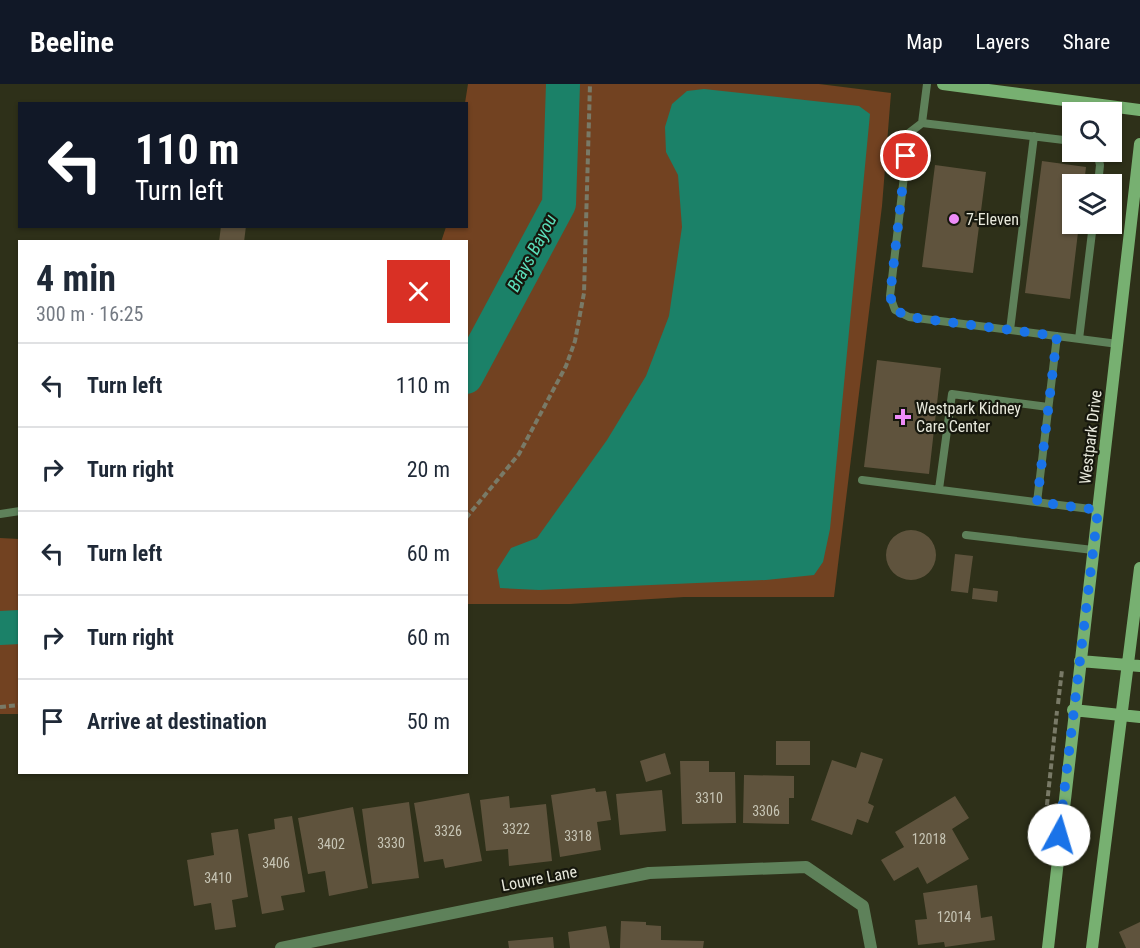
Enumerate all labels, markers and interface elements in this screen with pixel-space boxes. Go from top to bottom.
text: Beeline [30,26,114,59]
text: Map [906,30,943,54]
text: Layers [976,30,1030,54]
text: Share [1063,30,1110,54]
map controls [1062,102,1122,234]
button: search [1062,102,1122,162]
text: 110 m [135,125,240,174]
icon: left [36,126,114,204]
pin [880,130,931,181]
icon: arrive [889,139,922,172]
button: layers [1062,174,1122,234]
text: Turn left [135,175,224,207]
water label: Brays Bayou [503,210,561,295]
place label: 7-Eleven [966,210,1019,229]
marker: 7-Eleven [947,212,961,226]
text: 4 min [36,258,116,300]
button: close [387,260,450,323]
text: 300 m · 16:25 [36,302,143,326]
icon: left [36,369,69,402]
text: Turn left [87,373,162,398]
text: 110 m [396,373,450,398]
street label: Westpark Drive [1075,389,1106,485]
place label: Westpark Kidney Care Center [916,399,1021,436]
marker: Westpark Kidney Care Center [894,408,912,426]
icon: right [36,453,69,486]
text: Turn right [87,457,174,482]
text: 20 m [407,457,450,482]
icon: left [36,537,69,570]
text: Turn left [87,541,162,566]
text: 60 m [407,541,450,566]
icon: right [36,621,69,654]
text: Turn right [87,625,174,650]
text: 60 m [407,625,450,650]
icon: arrive [36,705,69,738]
text: Arrive at destination [87,709,267,734]
text: 50 m [407,709,450,734]
house number: 3310 [695,790,723,806]
house number: 3306 [752,803,780,819]
position arrow [1027,803,1091,867]
house number: 3322 [502,821,530,837]
house number: 3326 [434,823,462,839]
house number: 3318 [564,828,592,844]
house number: 12018 [912,831,946,847]
house number: 3330 [377,835,405,851]
house number: 3402 [317,836,345,852]
house number: 3406 [262,855,290,871]
street label: Louvre Lane [500,862,579,895]
house number: 3410 [204,870,232,886]
house number: 12014 [937,909,971,925]

